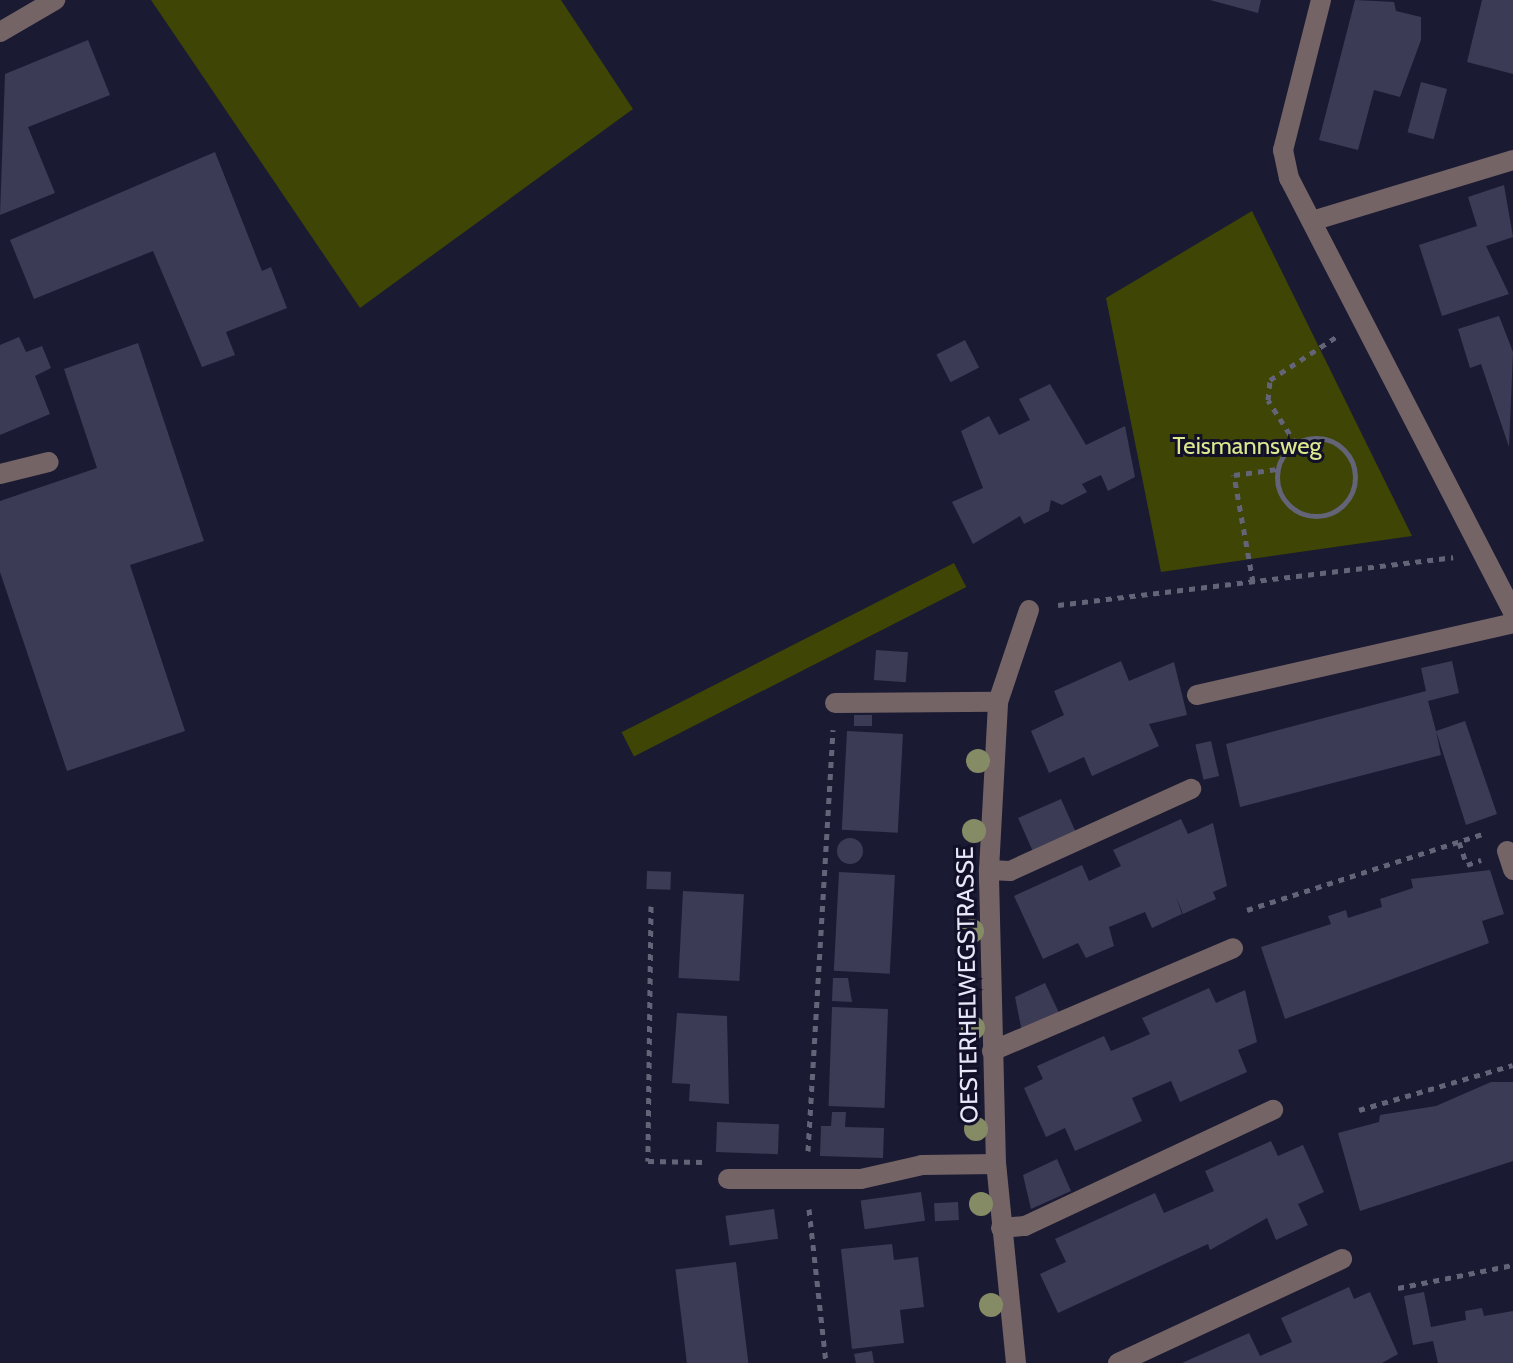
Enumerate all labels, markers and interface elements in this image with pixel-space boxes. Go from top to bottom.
park label: Teismannsweg [1172,432,1322,460]
street label: OESTERHELWEGSTRASSE [950,846,984,1124]

